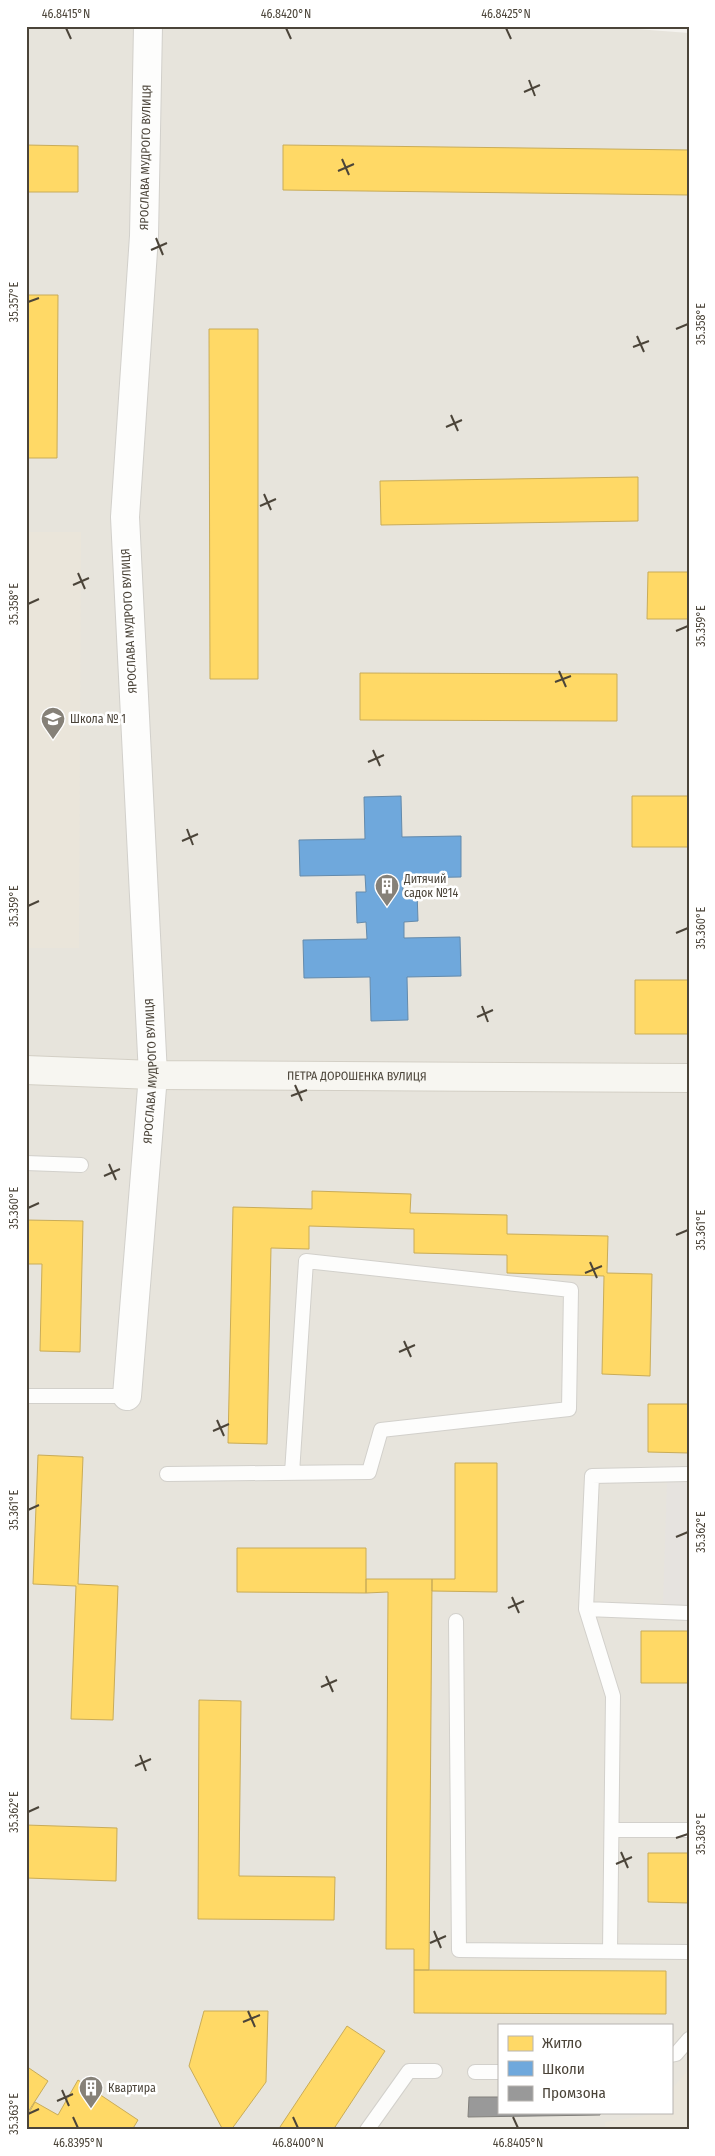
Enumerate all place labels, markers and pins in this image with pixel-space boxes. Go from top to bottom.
school or university icon: Школа № 1 [40,706,66,740]
place label: Школа № 1 [70,712,126,726]
place label: Дитячий садок №14 [403,872,458,900]
building icon: Дитячий садок №14 [374,873,400,907]
building icon: Квартира [78,2075,104,2109]
place label: Квартира [108,2081,156,2095]

